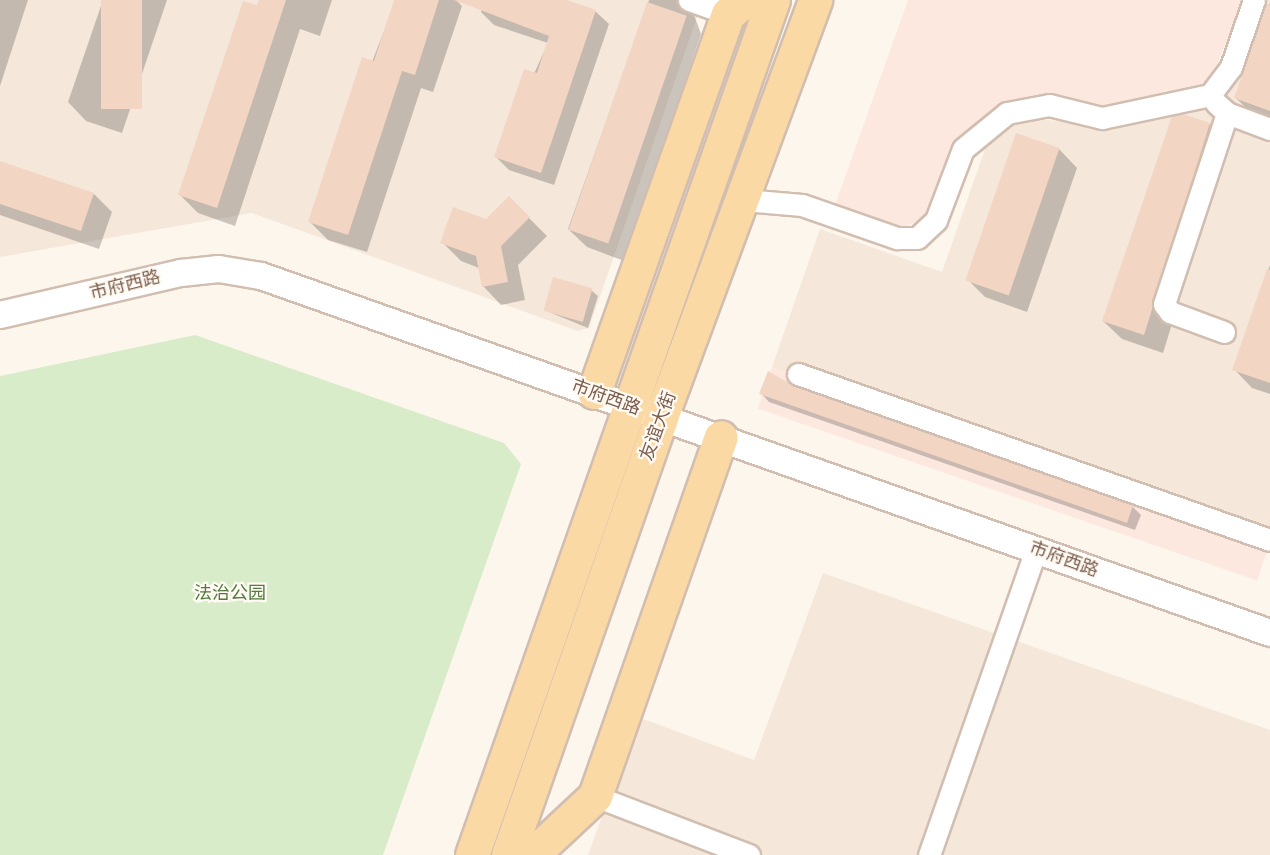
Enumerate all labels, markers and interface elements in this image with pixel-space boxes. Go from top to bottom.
street label: 市府西路 [87,266,163,304]
street label: 市府西路 [568,375,644,419]
street label: 友谊大街 [636,388,680,464]
street label: 市府西路 [1026,537,1102,581]
park label: 法治公园 [194,582,266,604]

